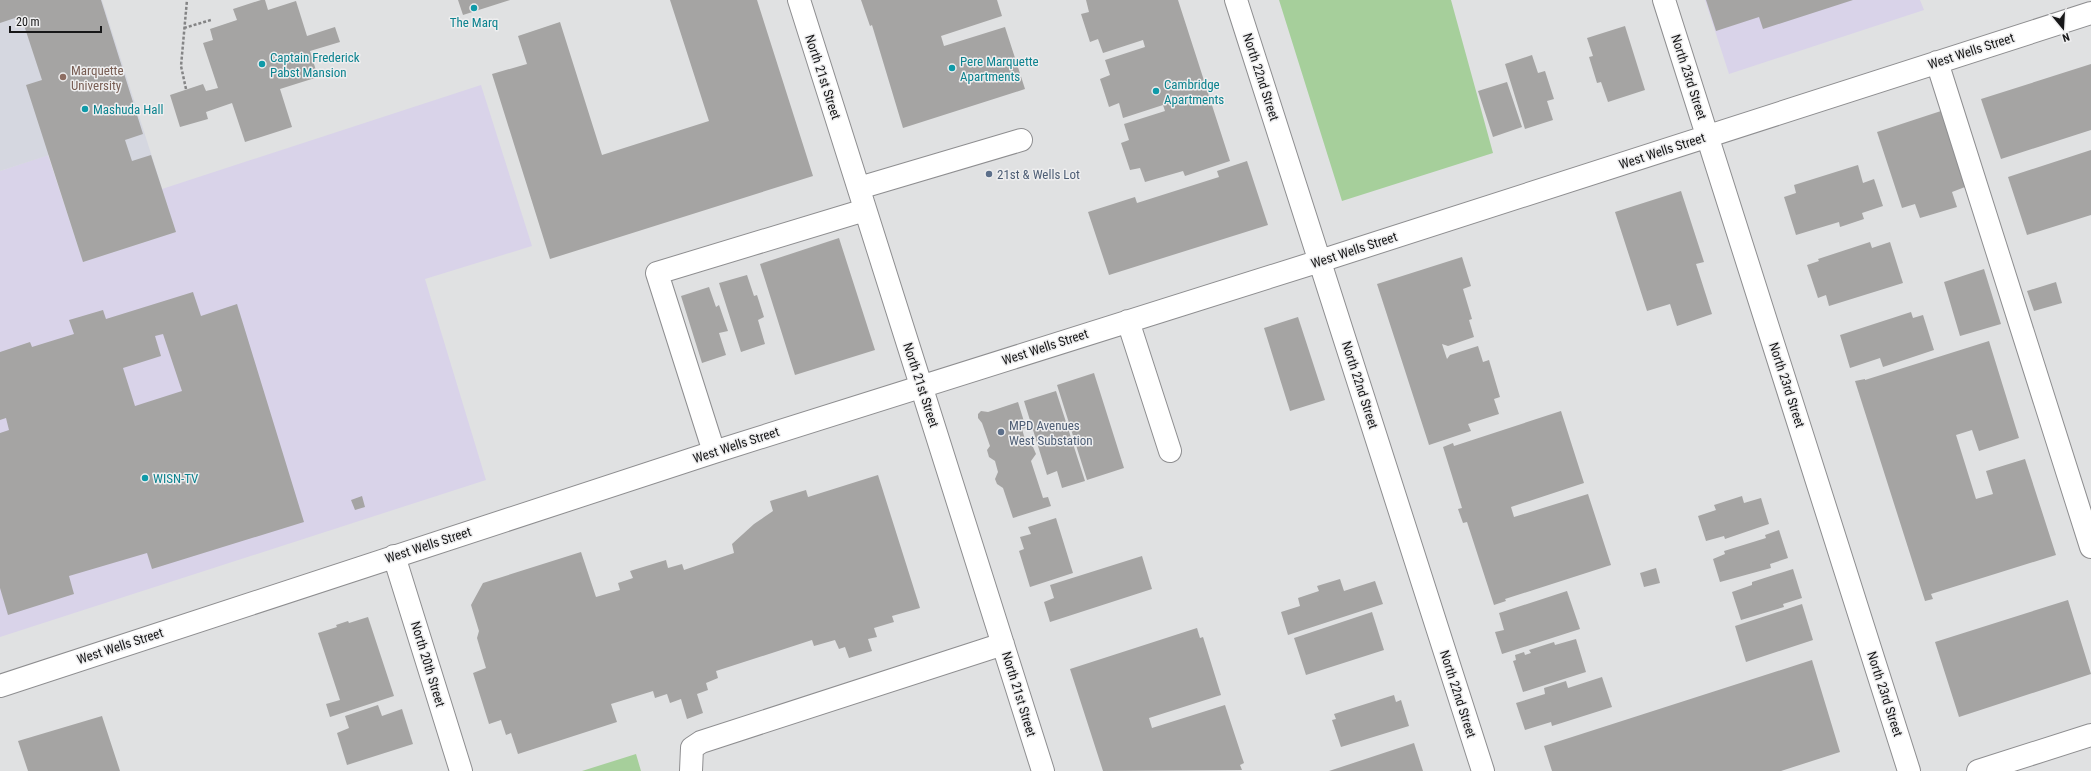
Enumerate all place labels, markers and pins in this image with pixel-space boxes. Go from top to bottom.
marker: The Marq [469,3,479,13]
place label: The Marq [450,15,498,30]
place label: Captain Frederick Pabst Mansion [270,50,360,80]
place label: Pere Marquette Apartments [960,54,1039,84]
marker: Captain Frederick Pabst Mansion [257,59,267,69]
place label: Marquette University [71,63,124,93]
marker: Pere Marquette Apartments [947,63,957,73]
marker: Marquette University [58,72,68,82]
place label: Cambridge Apartments [1164,77,1224,107]
marker: Cambridge Apartments [1151,86,1161,96]
place label: Mashuda Hall [93,102,163,117]
marker: Mashuda Hall [80,104,90,114]
place label: 21st & Wells Lot [997,167,1080,182]
marker: 21st & Wells Lot [984,169,994,179]
place label: MPD Avenues West Substation [1009,418,1093,448]
marker: MPD Avenues West Substation [996,427,1006,437]
place label: WISN-TV [153,471,199,486]
marker: WISN-TV [140,473,150,483]

